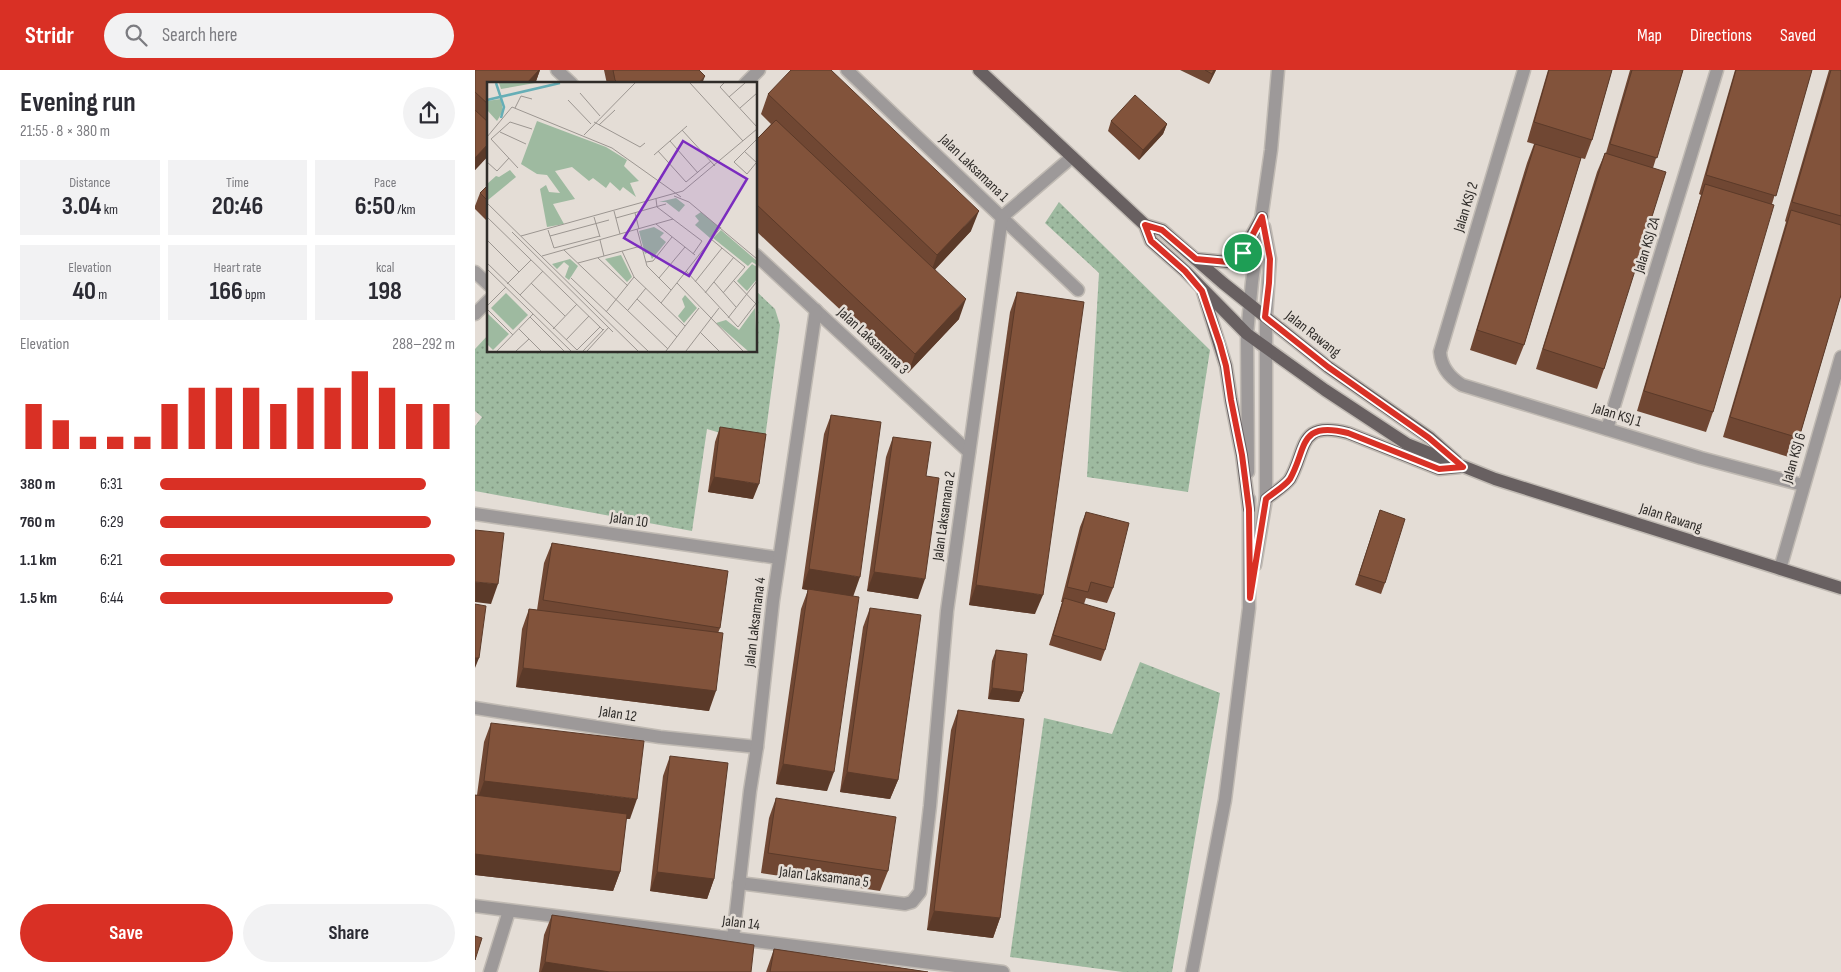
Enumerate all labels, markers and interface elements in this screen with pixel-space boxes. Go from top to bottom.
search box [104,13,454,58]
text: Stridr [25,21,74,50]
icon: search [122,21,150,49]
text: Search here [162,24,237,47]
text: Map [1637,25,1662,46]
text: Directions [1690,25,1752,46]
text: Saved [1780,25,1816,46]
inset map [487,82,757,352]
text: Evening run [20,86,136,119]
button: share [403,87,455,139]
text: 21:55 · 8 × 380 m [20,122,110,141]
street label: Jalan Laksamana 1 [935,129,1013,206]
text: Distance [69,174,110,191]
text: Time [226,174,249,191]
text: Pace [374,174,396,191]
street label: Jalan KSJ 2 [1449,180,1483,235]
text: 3.04 [62,191,101,222]
text: 20:46 [212,191,263,222]
text: 6:50 [355,191,395,222]
text: km [101,201,118,218]
text: /km [395,201,416,218]
street label: Jalan KSJ 2A [1629,214,1665,276]
pin [1222,232,1264,274]
icon: arrive [1229,239,1257,267]
text: Elevation [68,259,111,276]
text: Heart rate [214,259,261,276]
text: kcal [376,259,394,276]
text: 40 [72,276,96,307]
text: 166 [209,276,243,307]
text: 198 [368,276,402,307]
text: m [96,286,107,303]
text: bpm [243,286,266,303]
street label: Jalan Laksamana 3 [833,303,913,379]
street label: Jalan Rawang [1281,306,1344,362]
text: Elevation [20,335,69,354]
text: 288–292 m [392,335,455,354]
street label: Jalan KSJ 1 [1589,398,1645,432]
street label: Jalan KSJ 6 [1777,431,1810,486]
street label: Jalan Laksamana 2 [928,470,960,563]
text: 380 m [20,475,55,494]
text: 6:31 [100,475,122,494]
street label: Jalan Rawang [1636,499,1705,537]
street label: Jalan 10 [608,508,649,532]
text: 760 m [20,513,55,532]
text: 6:29 [100,513,124,532]
text: 1.1 km [20,551,57,570]
text: 6:21 [100,551,122,570]
street label: Jalan Laksamana 4 [740,576,770,669]
text: 1.5 km [20,589,57,608]
text: 6:44 [100,589,123,608]
street label: Jalan 12 [597,702,638,726]
street label: Jalan Laksamana 5 [777,862,870,892]
button: Save [20,904,233,962]
button: Share [243,904,455,962]
street label: Jalan 14 [720,911,761,935]

